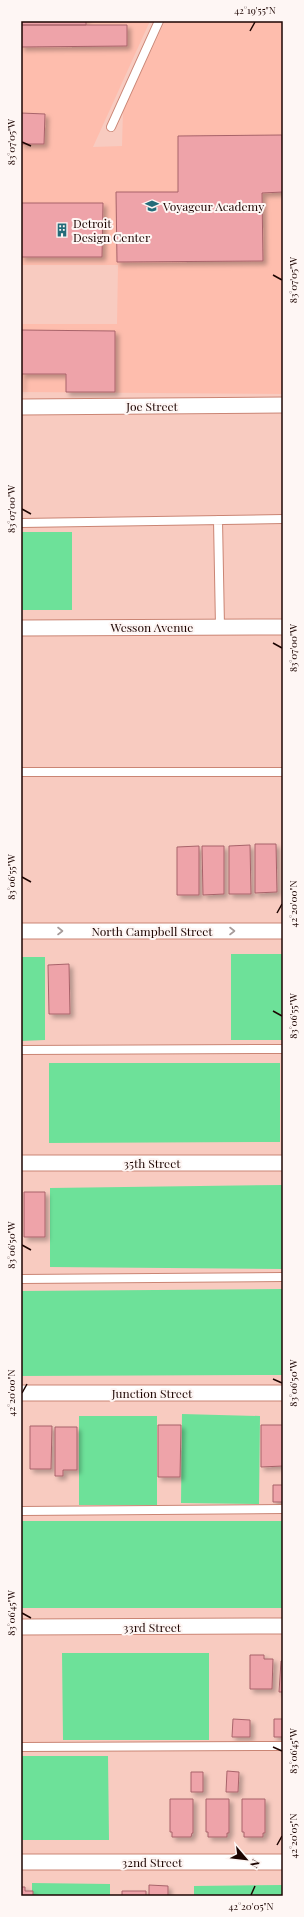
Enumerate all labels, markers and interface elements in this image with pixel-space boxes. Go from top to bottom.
text: 42°19'55"N [234,3,276,17]
text: 83°07'05"W [4,118,18,165]
school or university icon: Voyageur Academy [144,198,160,214]
place label: Voyageur Academy [162,198,264,214]
place label: Detroit Design Center [73,215,151,245]
building icon: Detroit Design Center [54,222,70,238]
text: 83°07'05"W [286,256,300,303]
street label: Joe Street [125,398,179,414]
text: 83°07'00"W [4,484,18,533]
street label: Wesson Avenue [110,619,193,635]
text: 83°07'00"W [286,623,300,672]
text: 83°06'55"W [4,853,18,900]
text: 42°20'00"N [286,881,300,927]
street label: North Campbell Street [91,923,213,939]
one-way arrow [57,927,63,935]
one-way arrow [229,927,235,935]
text: 83°06'55"W [286,992,300,1039]
street label: 35th Street [124,1155,181,1171]
text: 83°06'50"W [4,1220,18,1269]
text: 83°06'50"W [286,1358,300,1407]
text: 42°20'00"N [4,1370,18,1416]
street label: Junction Street [111,1385,193,1401]
text: 83°06'45"W [4,1589,18,1636]
street label: 33rd Street [123,1619,182,1635]
text: 83°06'45"W [286,1727,300,1774]
text: 42°20'05"N [286,1813,300,1859]
north arrow [226,1839,266,1879]
street label: 32nd Street [122,1854,183,1870]
text: N [247,1857,264,1871]
text: 42°20'05"N [228,1899,274,1913]

